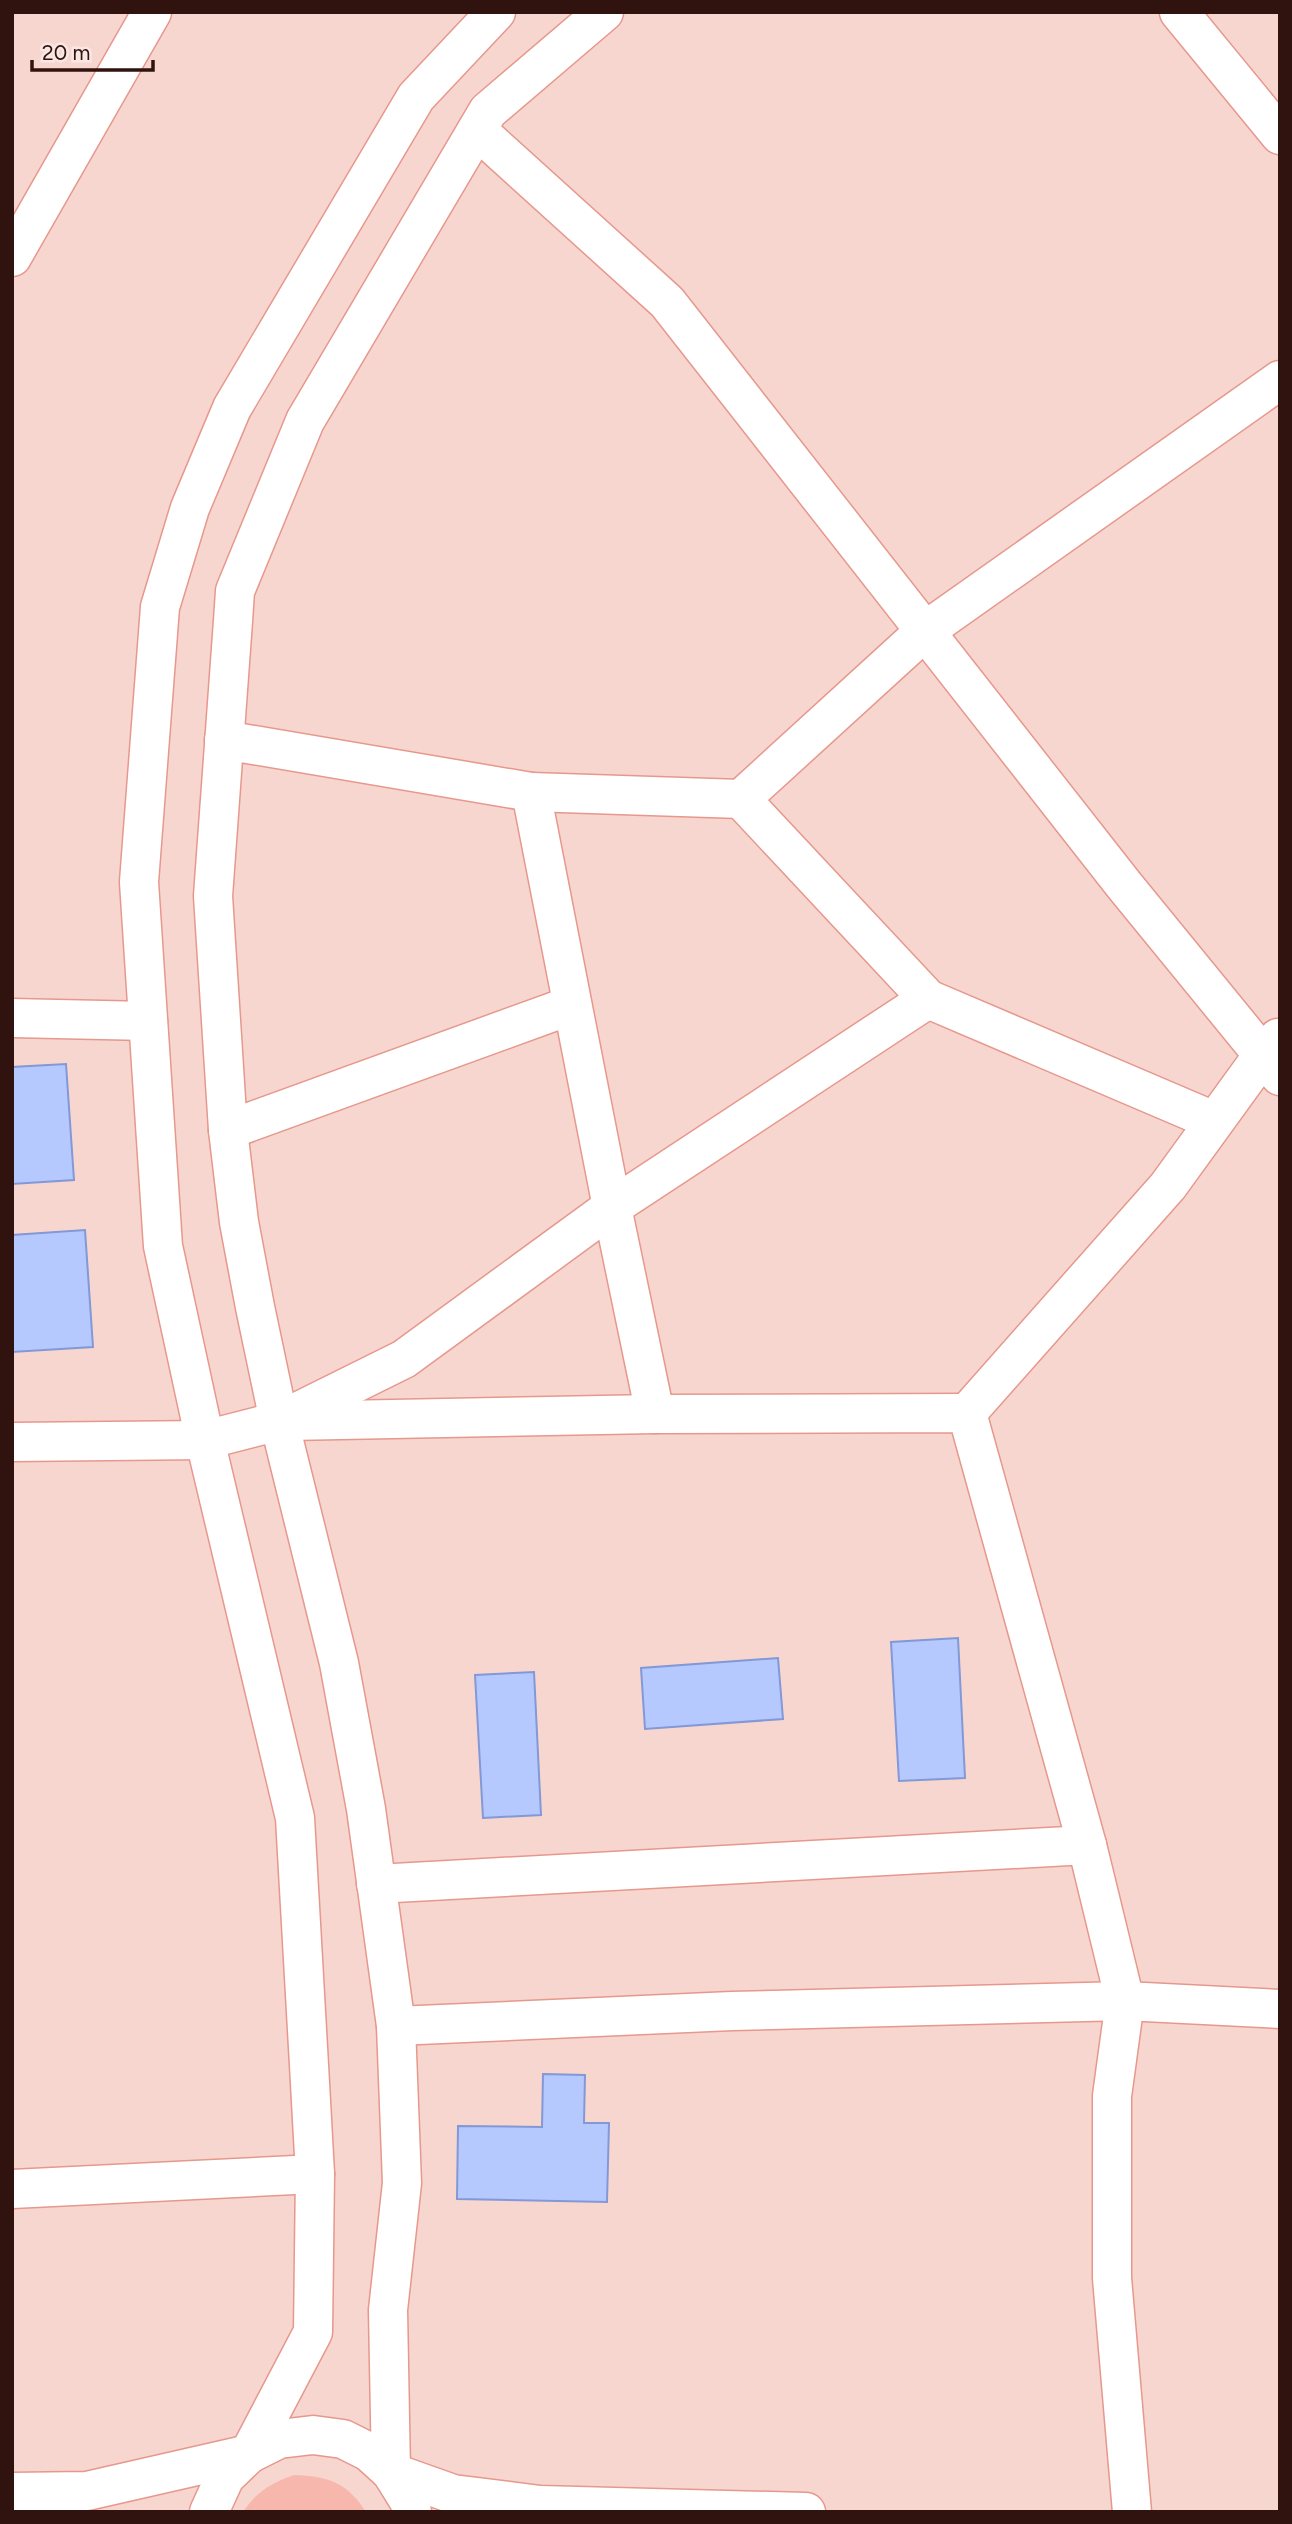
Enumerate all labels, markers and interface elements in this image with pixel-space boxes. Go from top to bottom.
scale bar [32,28,152,72]
text: 20 m [42,40,90,65]

